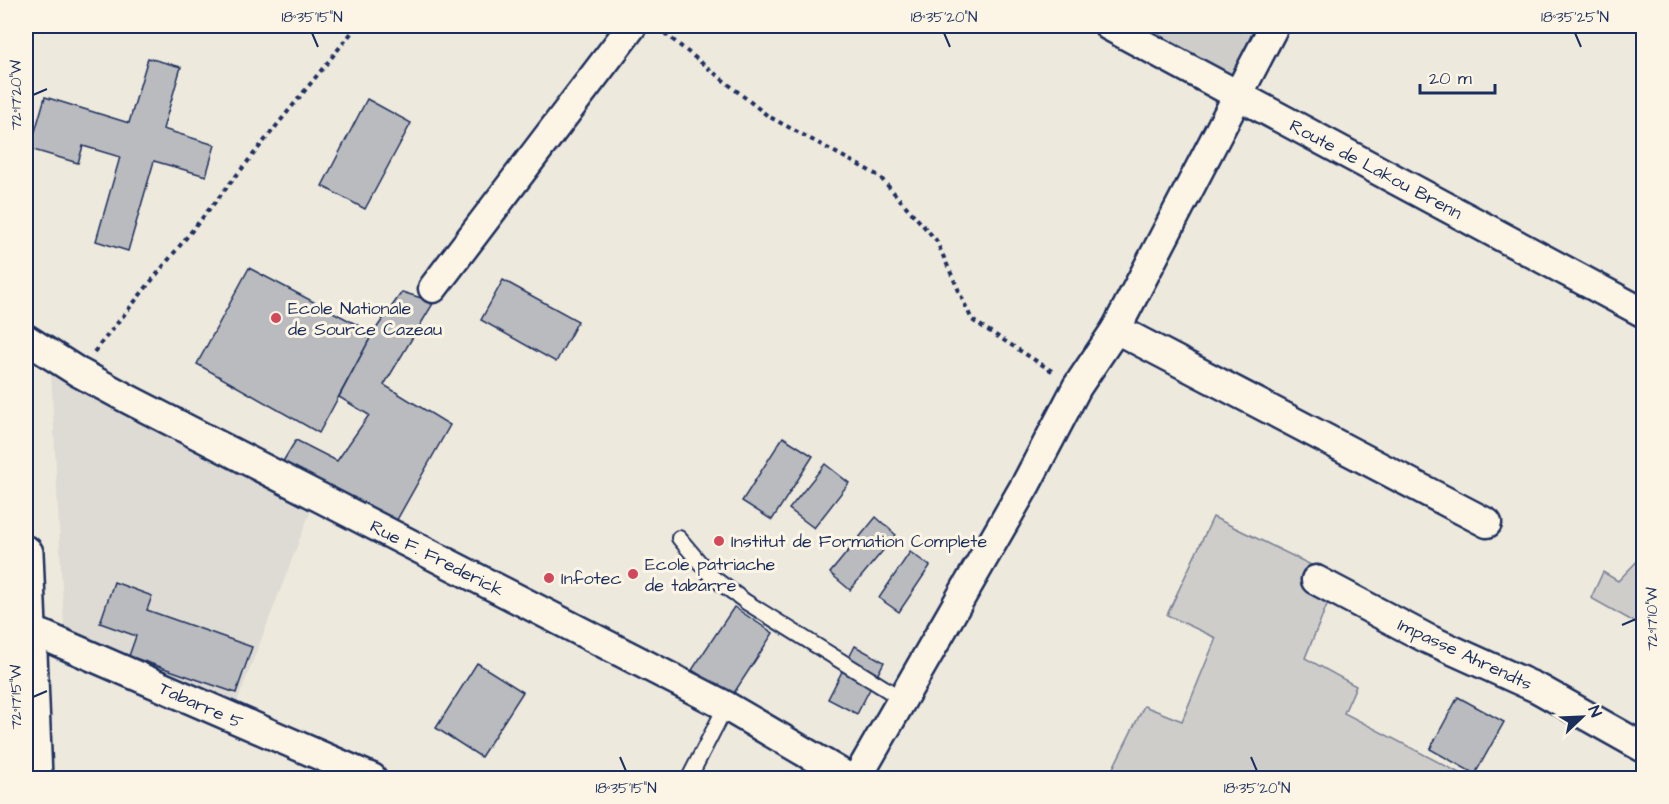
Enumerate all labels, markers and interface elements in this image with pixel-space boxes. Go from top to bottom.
text: 18°35'15"N [281,7,343,28]
text: 18°35'20"N [911,7,977,28]
text: 18°35'25"N [1541,7,1609,28]
scale bar [1420,57,1495,95]
text: 72°17'20"W [6,60,27,130]
text: 20 m [1429,66,1472,91]
street label: Route de Lakou Brenn [1285,113,1466,226]
place label: Ecole Nationale de Source Cazeau [288,296,442,342]
marker: Ecole Nationale de Source Cazeau [269,311,283,325]
street label: Rue F. Frederick [365,514,508,603]
place label: Institut de Formation Complete [731,529,988,554]
marker: Institut de Formation Complete [712,534,726,548]
place label: Ecole patriache de tabarre [645,552,776,598]
place label: Infotec [561,566,622,591]
marker: Ecole patriache de tabarre [626,567,640,581]
marker: Infotec [542,571,556,585]
text: 72°17'10"W [1642,587,1663,651]
street label: Impasse Ahrendts [1394,612,1536,697]
text: 72°17'15"W [6,665,27,729]
street label: Tabarre 5 [155,676,247,735]
north arrow [1552,687,1612,747]
text: N [1583,703,1607,720]
text: 18°35'15"N [595,778,657,799]
text: 18°35'20"N [1224,778,1290,799]

